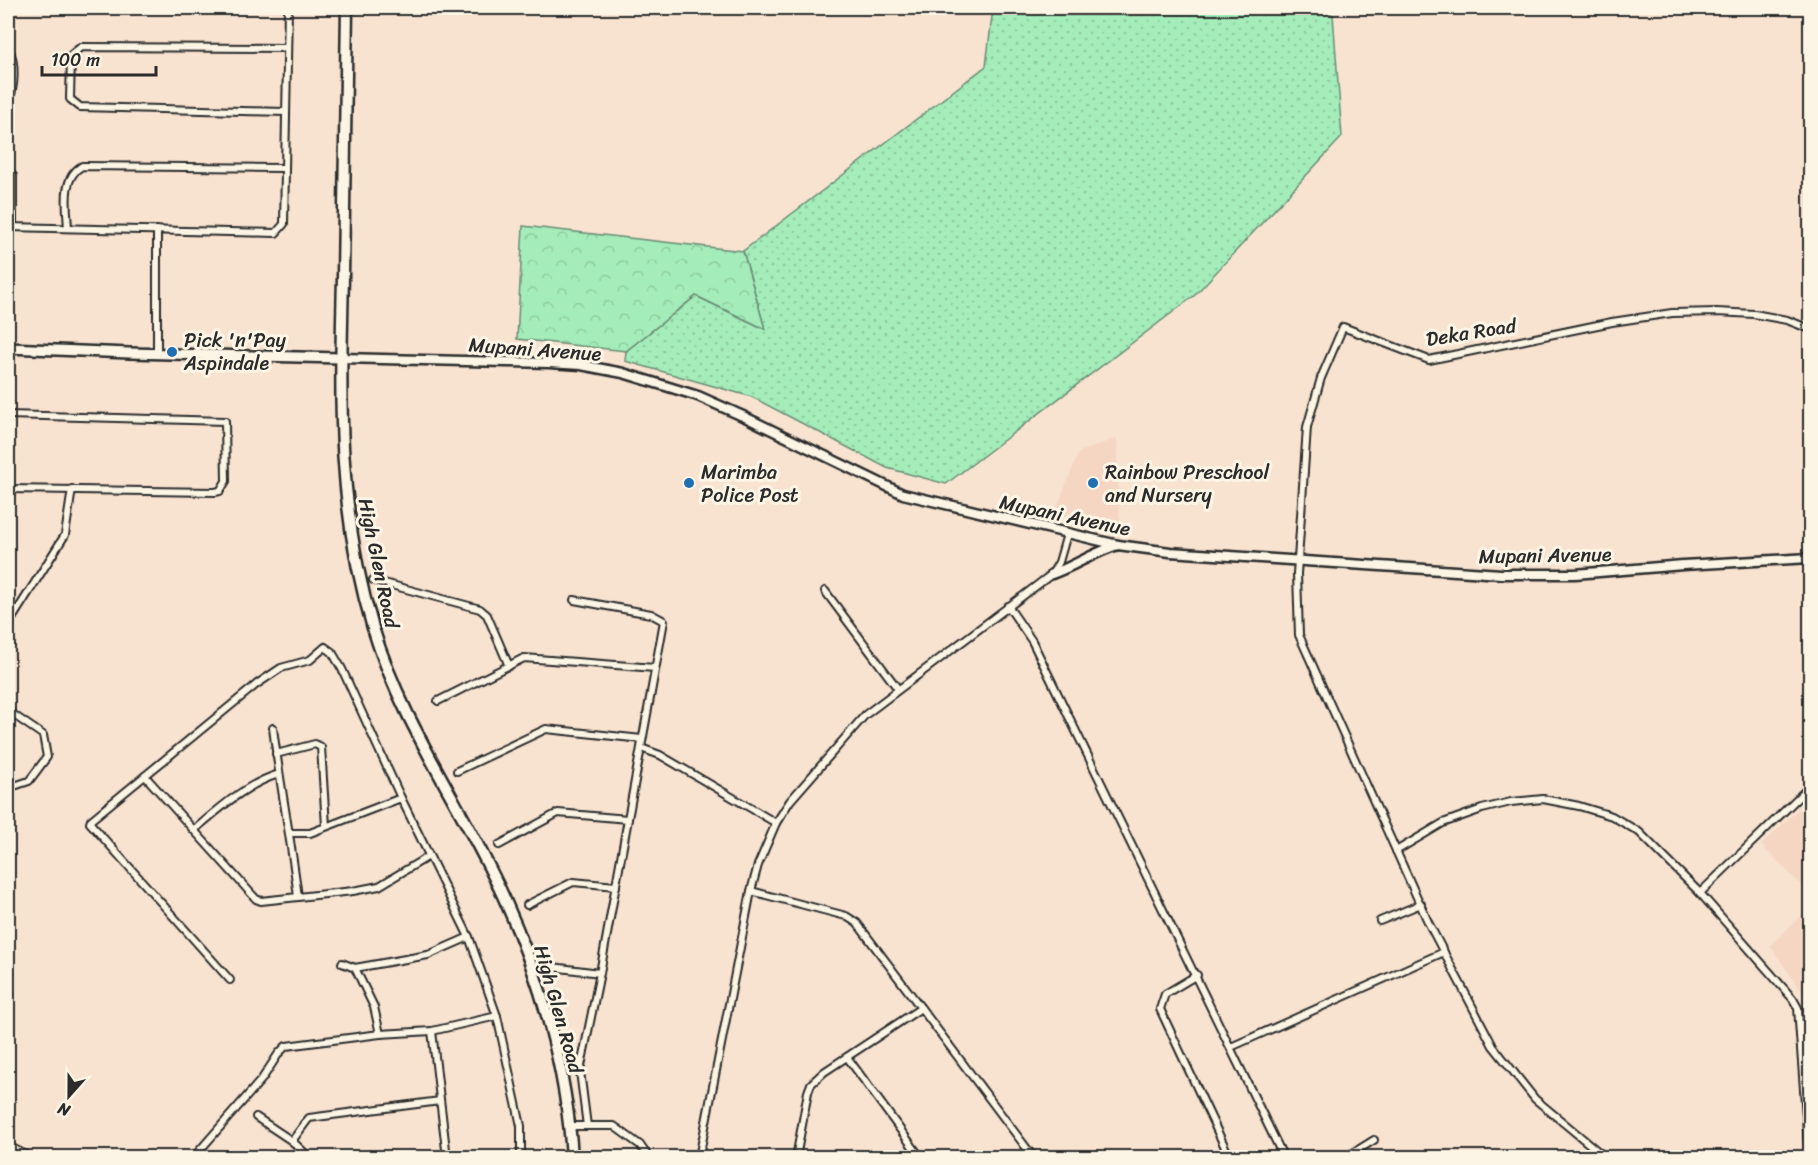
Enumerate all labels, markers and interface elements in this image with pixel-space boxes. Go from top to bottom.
scale bar [42,39,156,77]
text: 100 m [51,44,100,76]
street label: Deka Road [1424,308,1520,357]
place label: Pick 'n'Pay Aspindale [183,323,286,381]
street label: Mupani Avenue [467,327,603,372]
marker: Pick 'n'Pay Aspindale [165,345,179,359]
place label: Marimba Police Post [701,455,799,513]
place label: Rainbow Preschool and Nursery [1105,455,1270,513]
marker: Marimba Police Post [682,476,696,490]
marker: Rainbow Preschool and Nursery [1086,476,1100,490]
street label: Mupani Avenue [996,485,1134,547]
street label: High Glen Road [348,495,410,633]
street label: Mupani Avenue [1478,537,1612,574]
street label: High Glen Road [523,941,594,1079]
north arrow [39,1066,99,1126]
text: N [53,1094,75,1125]

